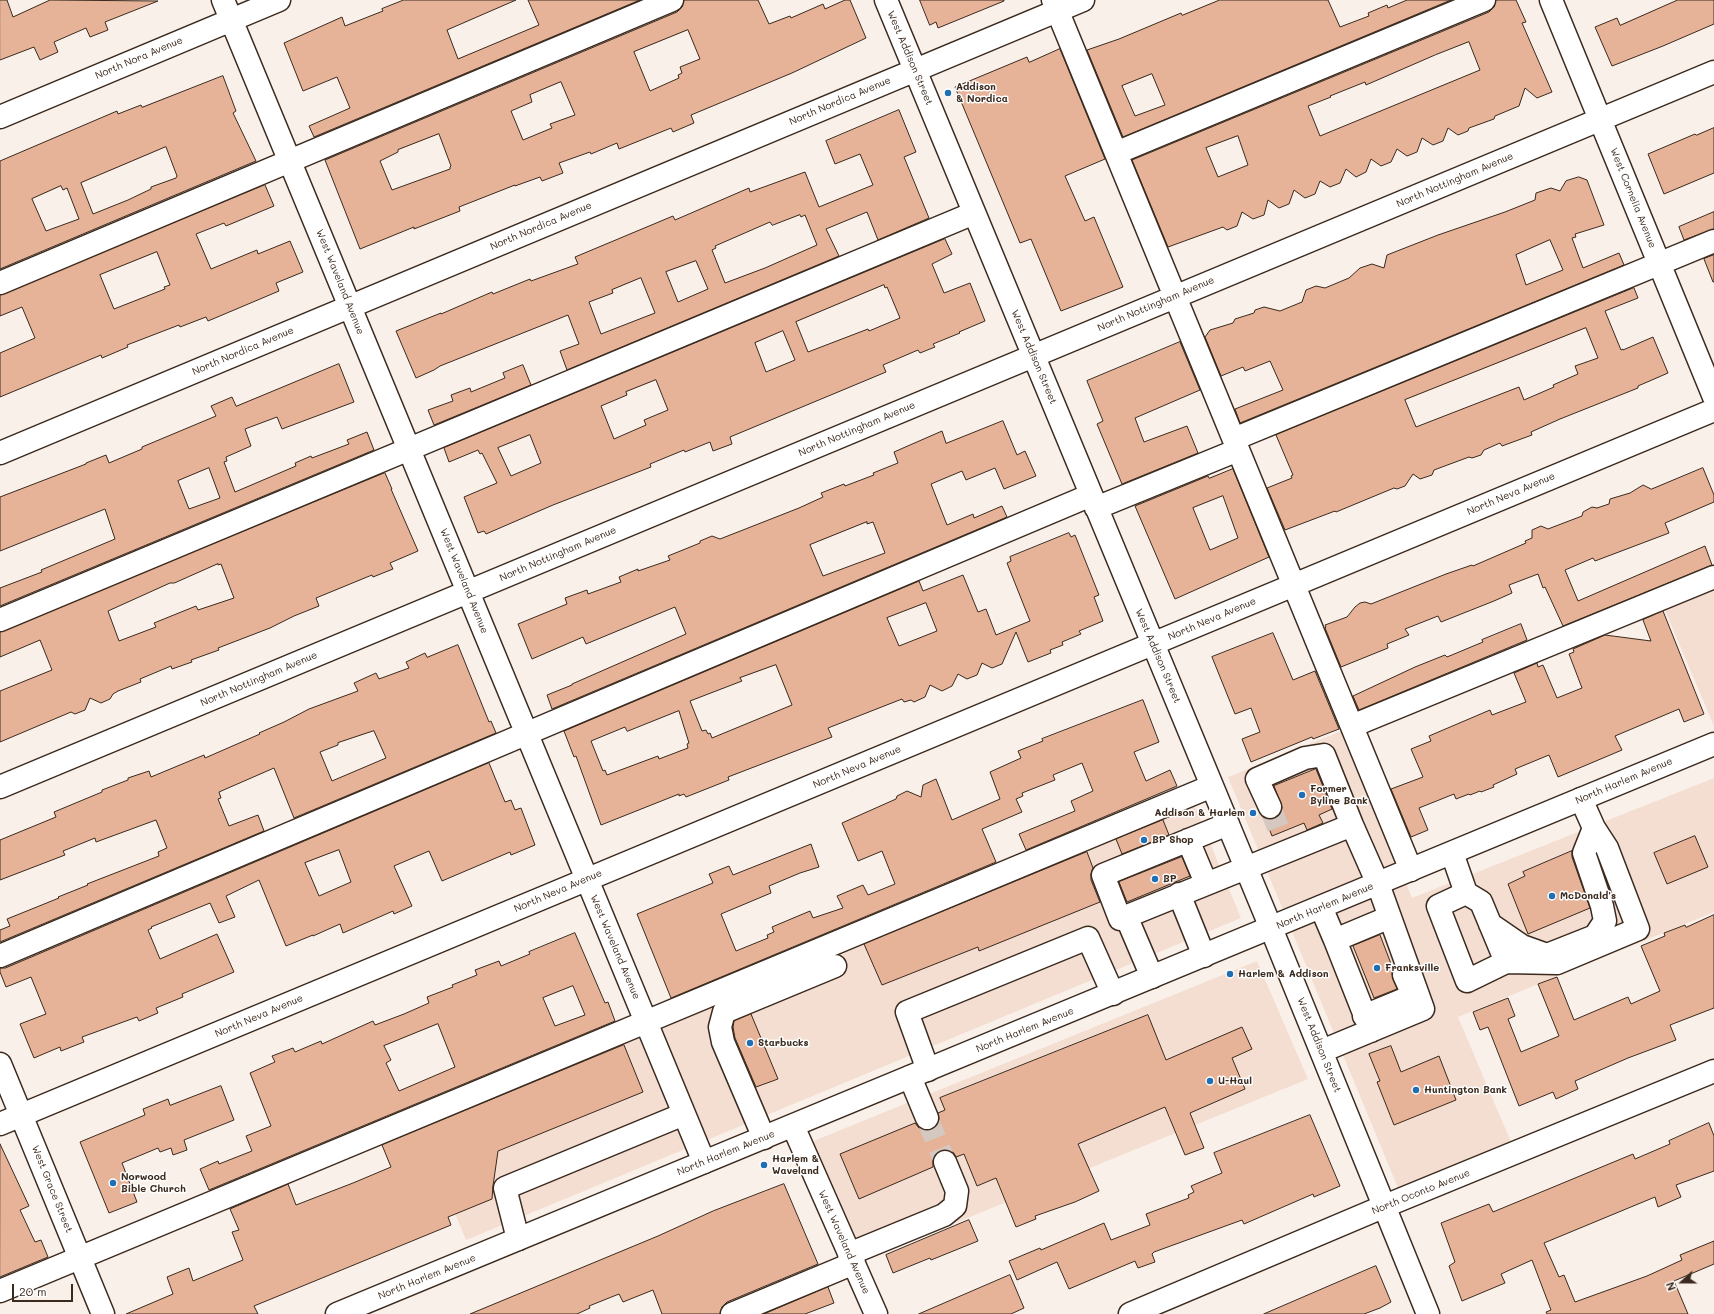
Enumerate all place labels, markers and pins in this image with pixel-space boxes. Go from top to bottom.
place label: Addison & Nordica [956,81,1008,104]
marker: Addison & Nordica [943,88,953,98]
place label: Former Byline Bank [1310,783,1368,806]
marker: Former Byline Bank [1297,790,1307,800]
place label: Addison & Harlem [1154,807,1245,819]
marker: Addison & Harlem [1248,808,1258,818]
place label: BP Shop [1152,834,1194,846]
marker: BP Shop [1139,835,1149,845]
place label: BP [1163,873,1177,885]
marker: BP [1150,874,1160,884]
place label: McDonald's [1560,890,1616,902]
marker: McDonald's [1547,891,1557,901]
place label: Franksville [1385,962,1439,974]
marker: Franksville [1372,963,1382,973]
place label: Harlem & Addison [1238,968,1329,980]
marker: Harlem & Addison [1225,969,1235,979]
place label: Starbucks [758,1037,809,1049]
marker: Starbucks [745,1038,755,1048]
place label: U-Haul [1218,1075,1252,1087]
marker: U-Haul [1205,1076,1215,1086]
place label: Huntington Bank [1424,1084,1507,1096]
marker: Huntington Bank [1411,1085,1421,1095]
place label: Harlem & Waveland [772,1153,819,1176]
marker: Harlem & Waveland [759,1160,769,1170]
place label: Norwood Bible Church [121,1171,186,1194]
marker: Norwood Bible Church [108,1178,118,1188]

